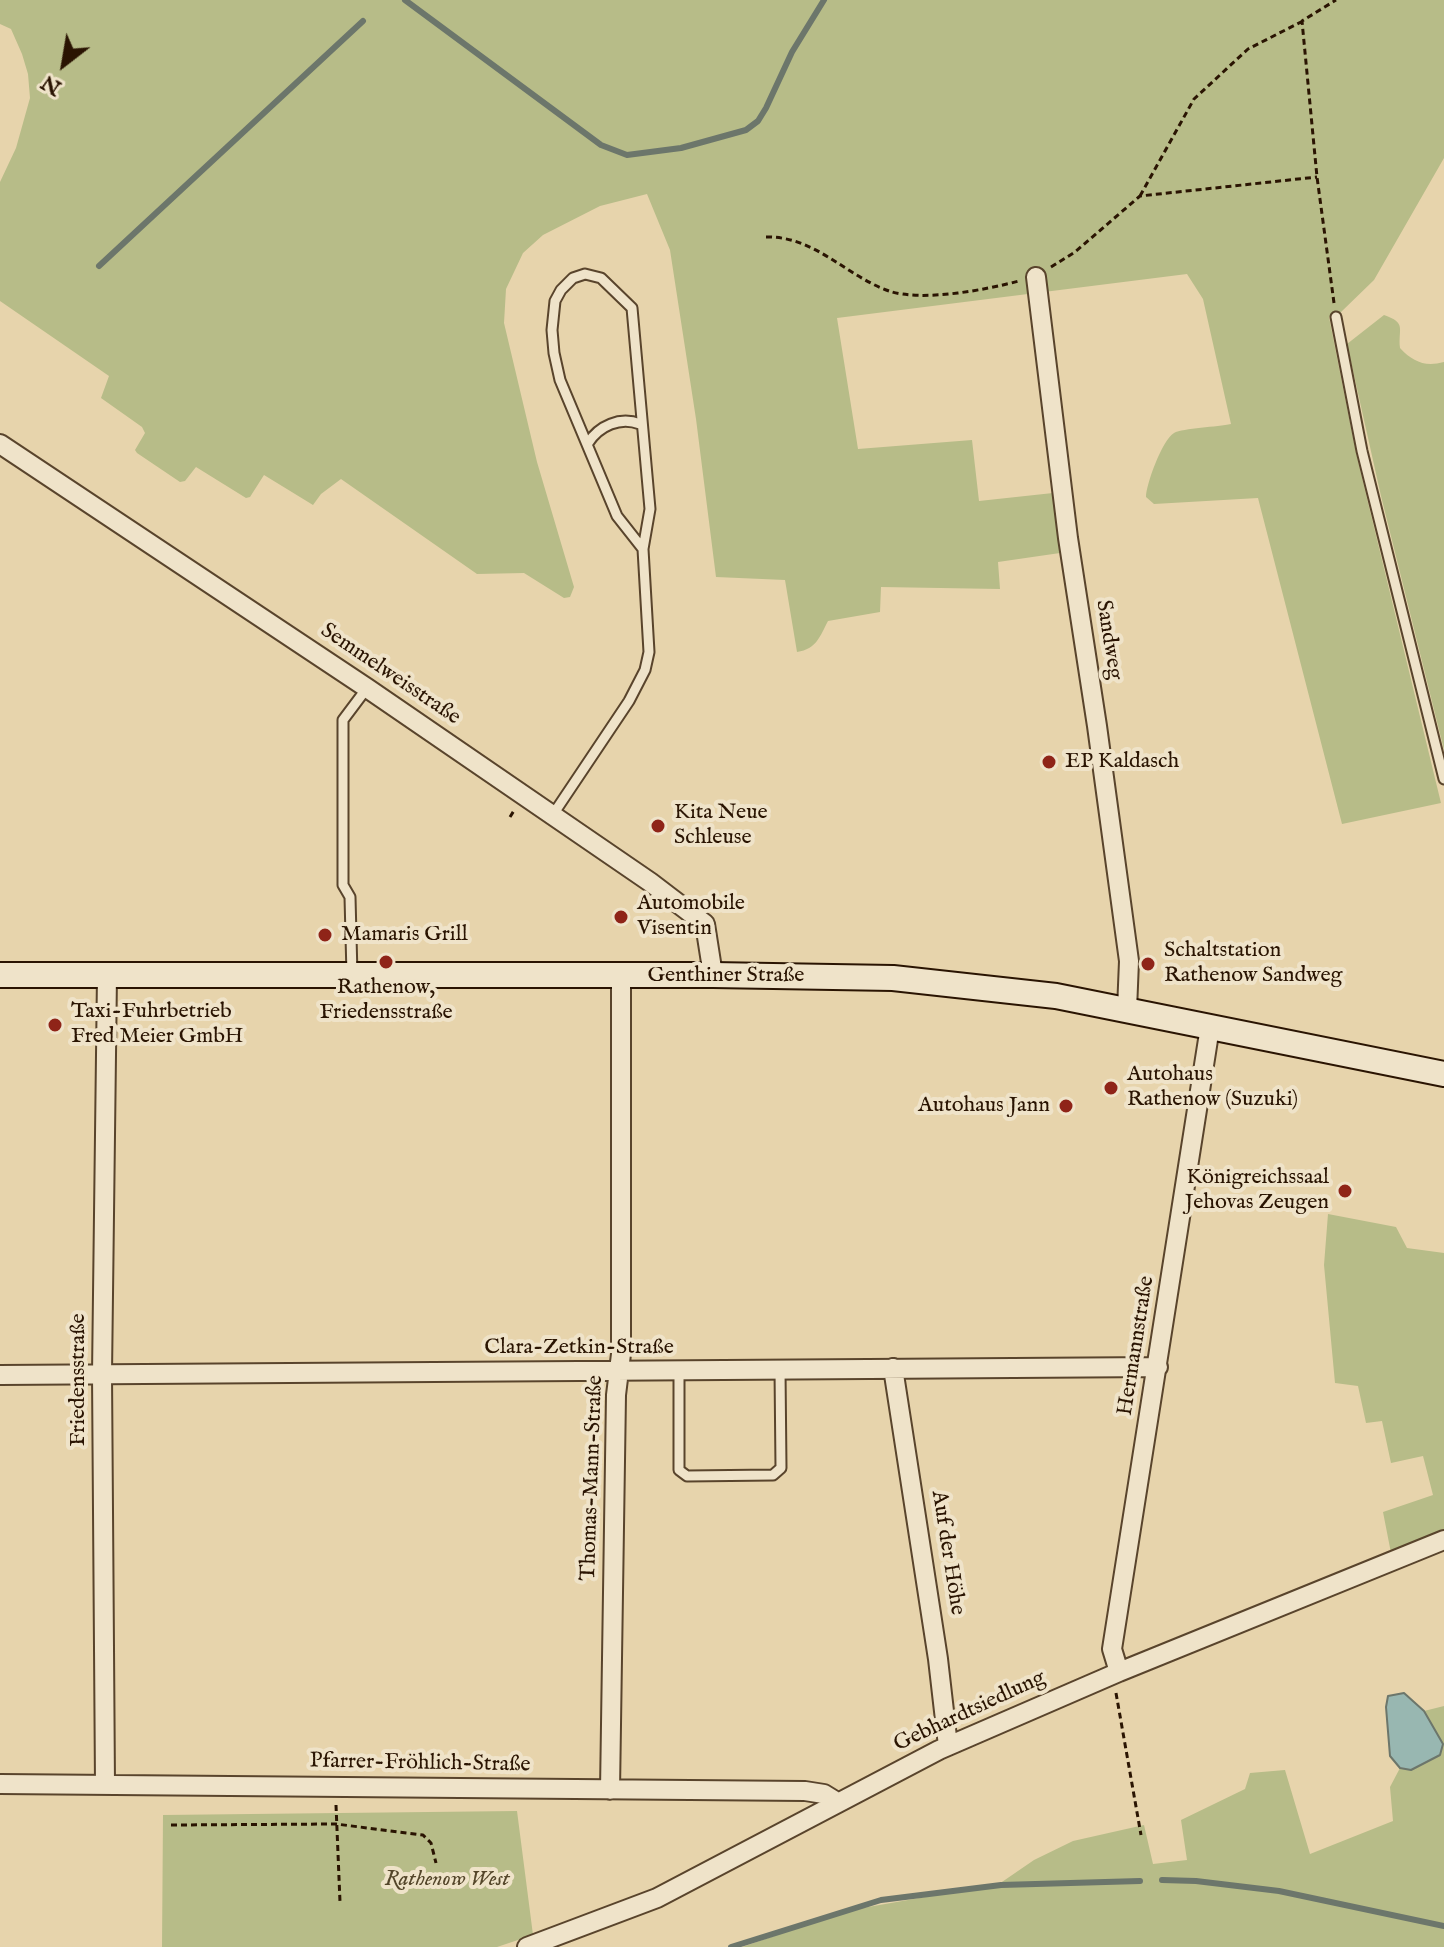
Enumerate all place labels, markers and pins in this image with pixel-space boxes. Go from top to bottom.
place label: EP Kaldasch [1065,749,1179,775]
marker: EP Kaldasch [1040,753,1058,771]
place label: Kita Neue Schleuse [674,800,768,852]
marker: Kita Neue Schleuse [649,817,667,835]
place label: Automobile Visentin [637,891,745,942]
marker: Automobile Visentin [612,908,630,926]
place label: Mamaris Grill [341,922,468,948]
marker: Mamaris Grill [316,926,334,944]
place label: Schaltstation Rathenow Sandweg [1164,938,1342,990]
marker: Rathenow, Friedensstraße [377,953,395,971]
marker: Schaltstation Rathenow Sandweg [1139,955,1157,973]
place label: Rathenow, Friedensstraße [319,975,453,1026]
place label: Taxi-Fuhrbetrieb Fred Meier GmbH [71,999,243,1050]
marker: Taxi-Fuhrbetrieb Fred Meier GmbH [46,1016,64,1034]
place label: Autohaus Rathenow (Suzuki) [1127,1062,1298,1114]
marker: Autohaus Rathenow (Suzuki) [1102,1079,1120,1097]
place label: Autohaus Jann [918,1093,1050,1119]
marker: Autohaus Jann [1057,1097,1075,1115]
place label: Königreichssaal Jehovas Zeugen [1185,1165,1329,1216]
marker: Königreichssaal Jehovas Zeugen [1336,1182,1354,1200]

